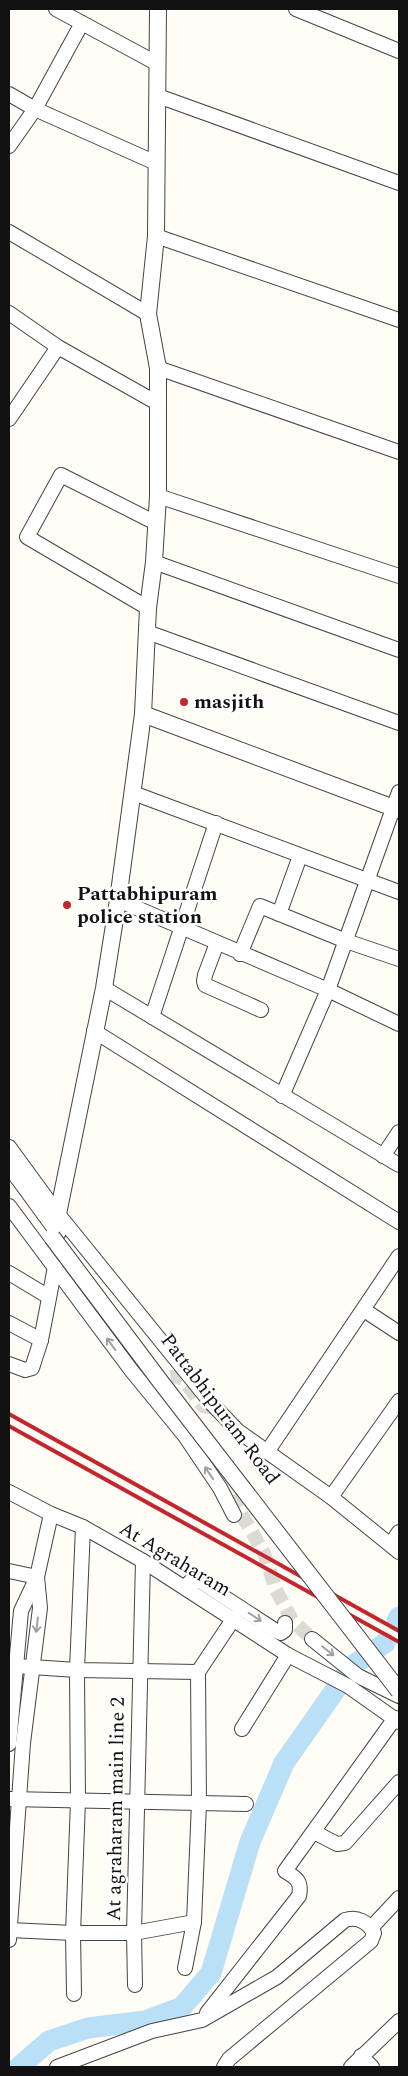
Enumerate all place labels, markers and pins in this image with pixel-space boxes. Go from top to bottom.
place label: masjith [194,687,264,717]
marker: masjith [178,696,190,708]
place label: Pattabhipuram police station [77,879,218,932]
marker: Pattabhipuram police station [61,899,73,911]

